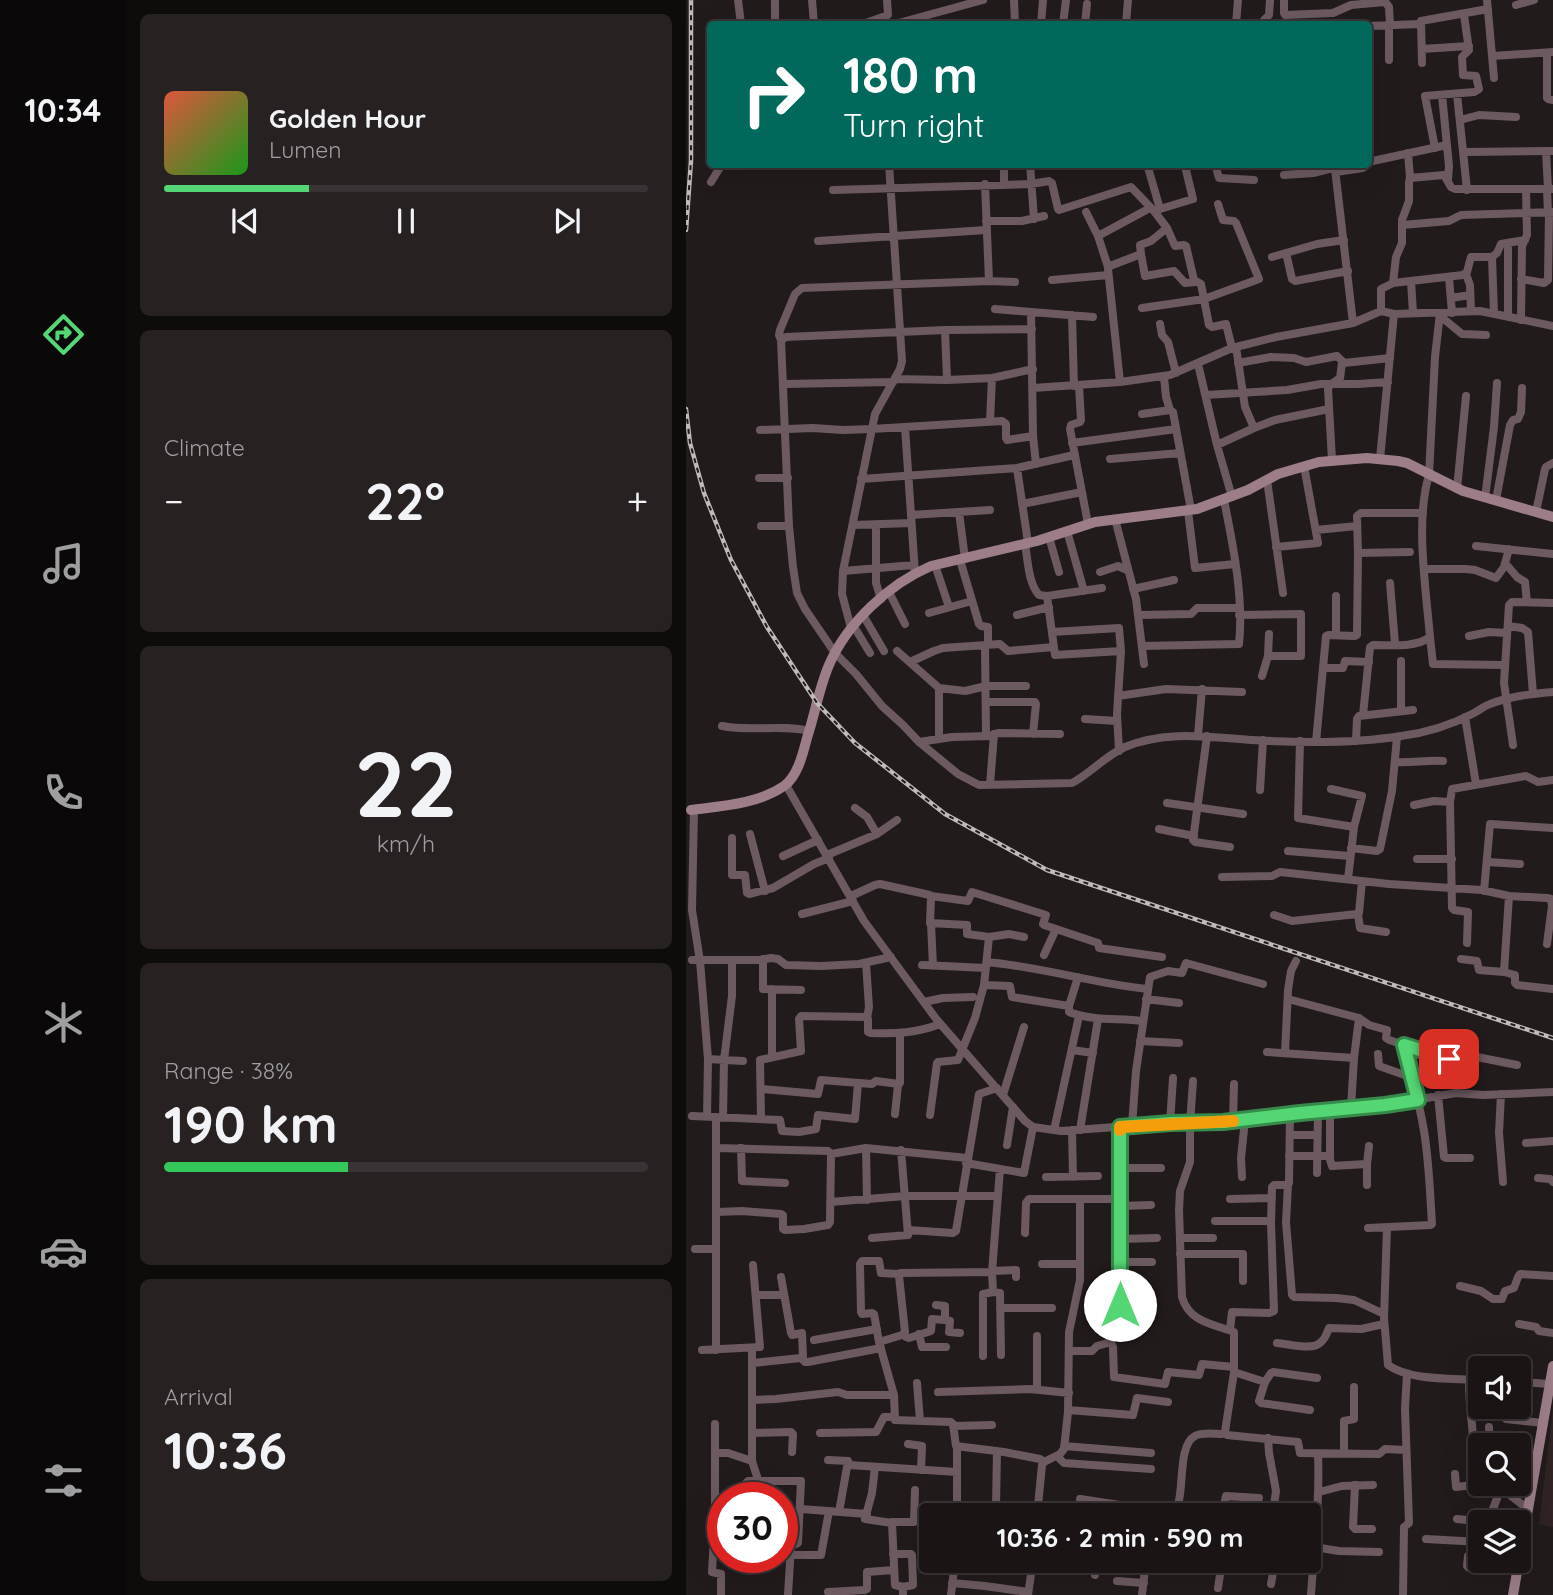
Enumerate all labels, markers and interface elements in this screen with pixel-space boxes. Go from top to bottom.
text: 180 m [843,44,978,105]
icon: right [728,49,819,140]
text: 10:34 [25,90,101,130]
text: Golden Hour [269,102,426,135]
text: Turn right [843,105,984,145]
text: Lumen [269,135,342,164]
icon: previous [226,202,264,240]
icon: pause [387,202,425,240]
icon: next [548,202,586,240]
icon: directions [39,310,88,359]
text: Climate [164,433,245,462]
text: 22° [365,468,445,533]
text: − [164,477,184,525]
text: + [627,477,648,525]
icon: music [39,539,88,588]
text: 22 [354,726,458,840]
icon: phone [39,768,88,817]
text: km/h [377,829,435,858]
icon: climate [39,998,88,1047]
pin [1419,1029,1479,1089]
icon: arrive [1430,1040,1468,1078]
text: Range · 38% [164,1056,293,1085]
text: 190 km [164,1091,338,1156]
icon: car [39,1227,88,1276]
position arrow [1083,1268,1157,1342]
map controls [1468,1356,1531,1573]
button: sound [1468,1356,1531,1419]
text: Arrival [164,1382,233,1411]
text: 10:36 [164,1417,287,1482]
button: search [1468,1433,1531,1496]
icon: filters [39,1456,88,1505]
speed limit sign: 30 [707,1482,798,1573]
button: layers [1468,1510,1531,1573]
text: 10:36 · 2 min · 590 m [997,1521,1243,1554]

